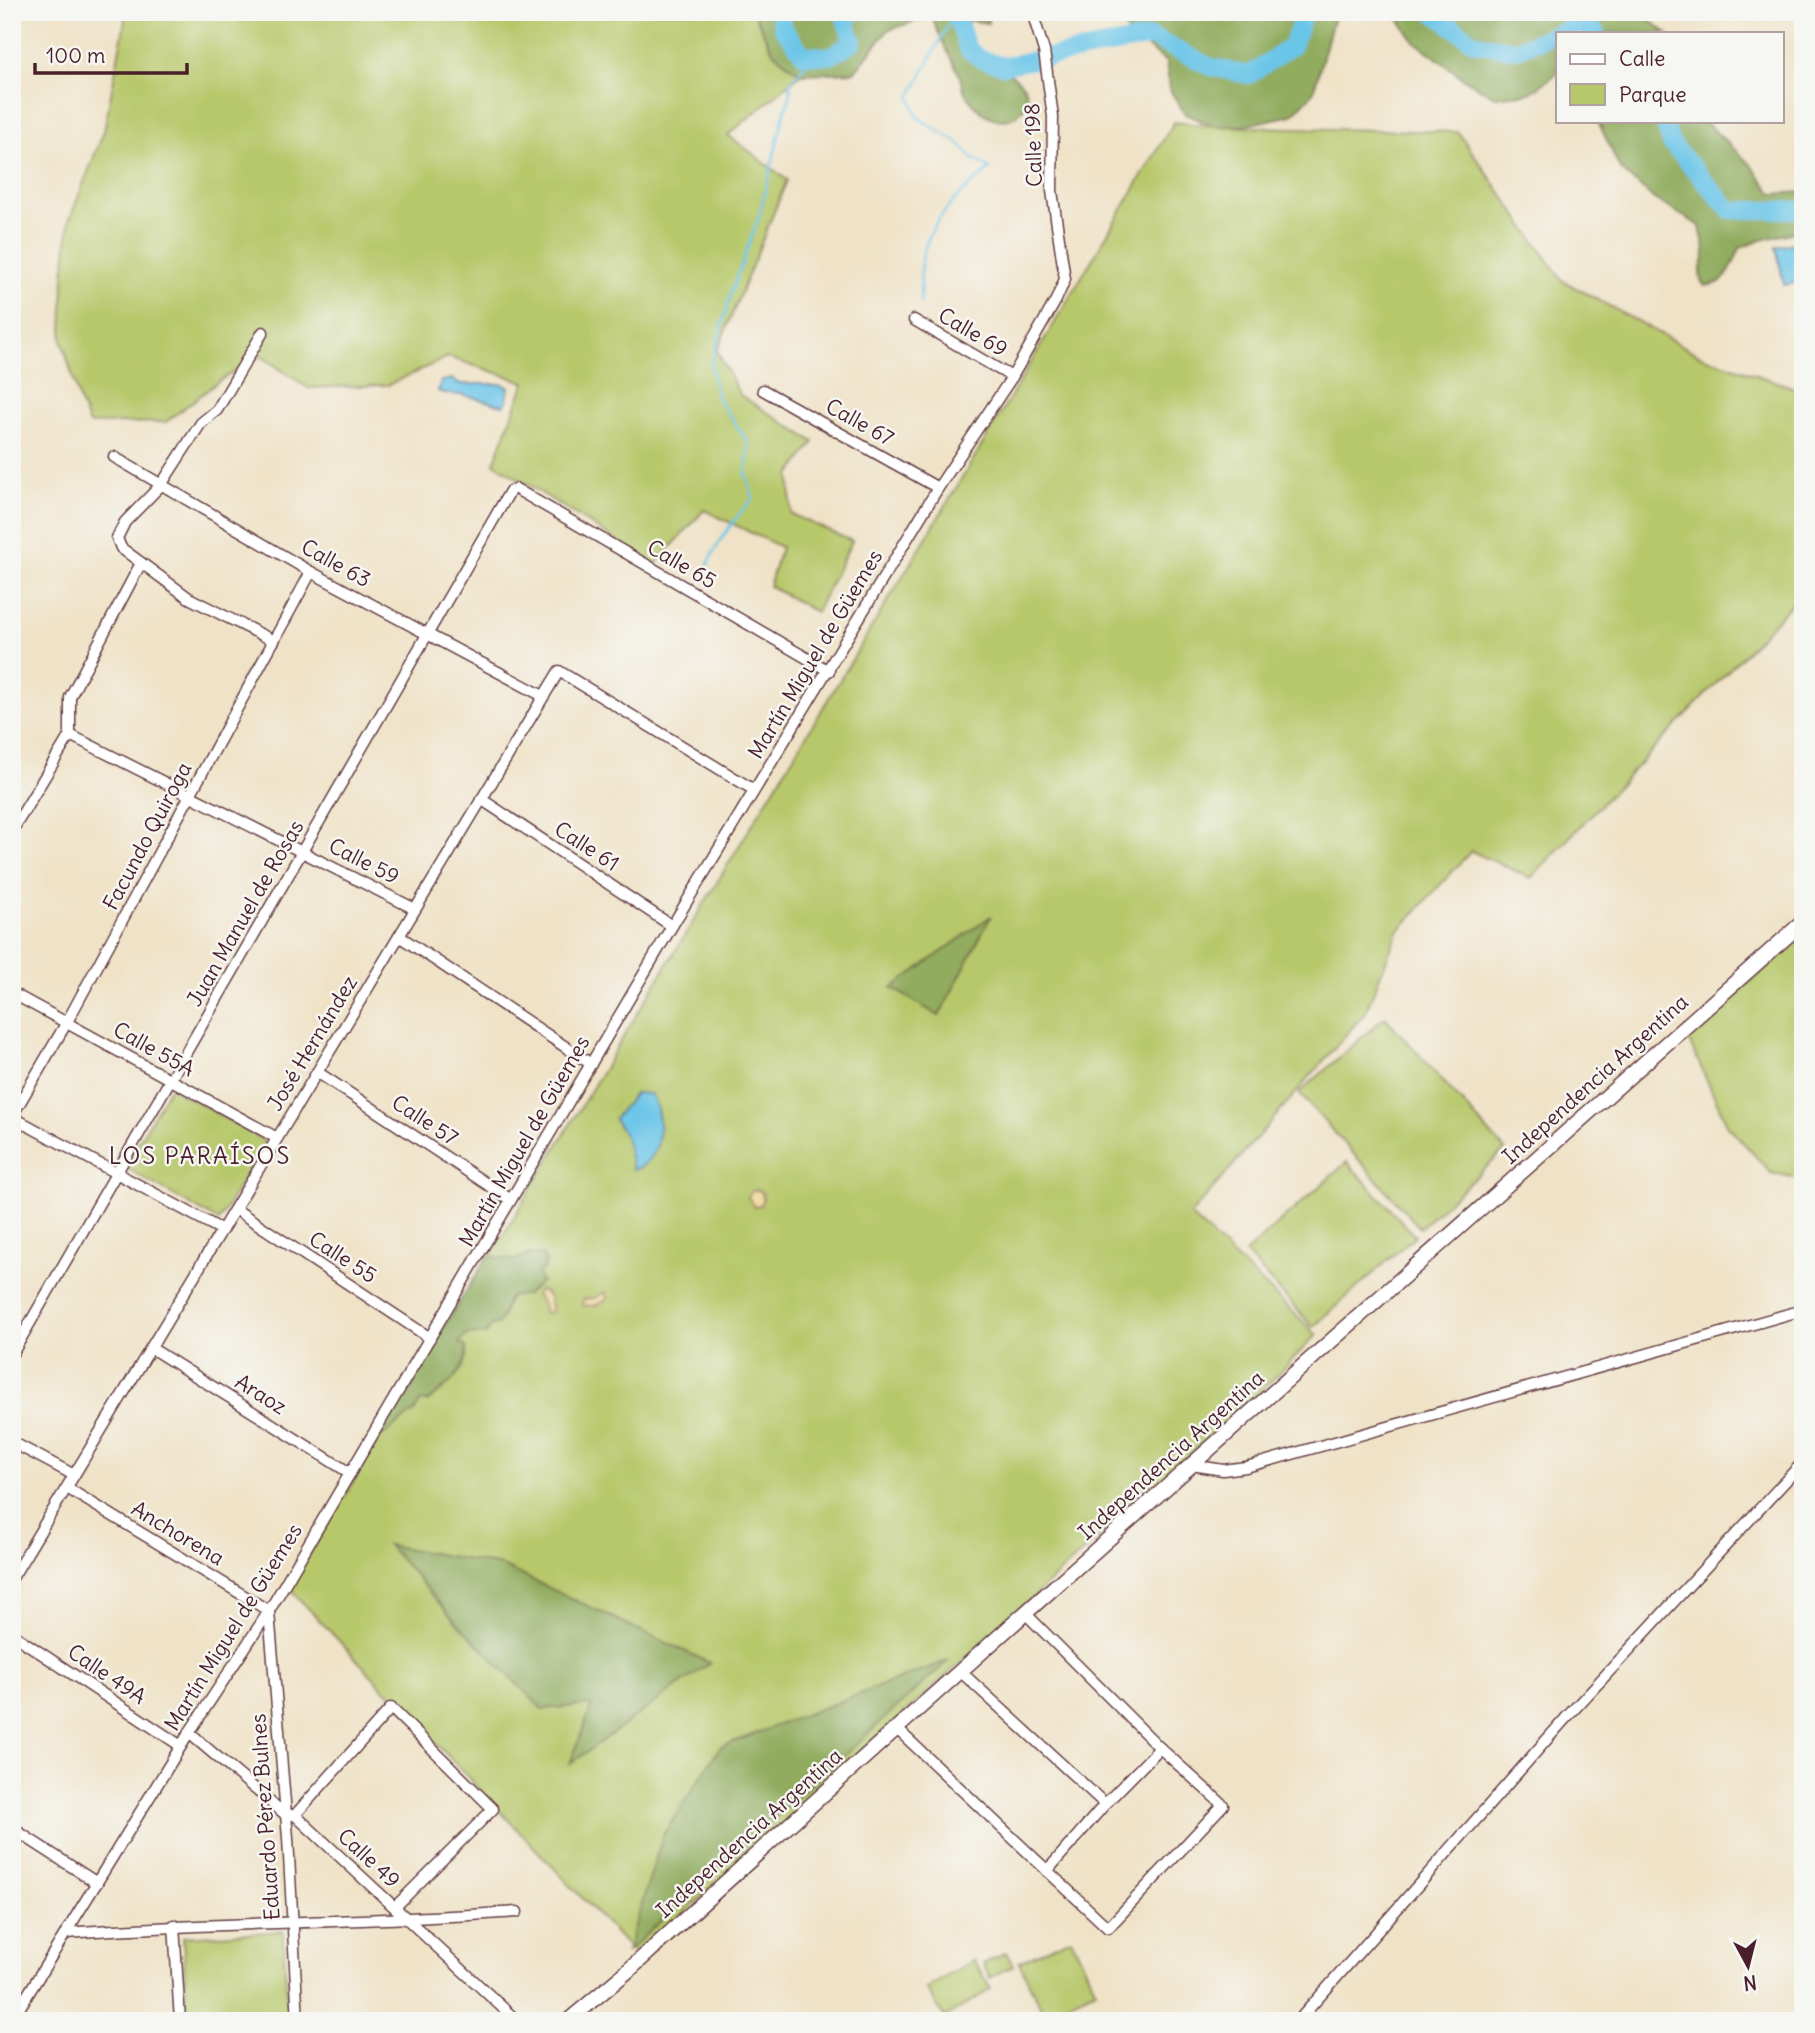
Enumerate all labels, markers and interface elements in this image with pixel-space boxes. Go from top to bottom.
scale bar [35,32,187,76]
legend [1556,32,1784,122]
text: 100 m [46,42,105,69]
text: Calle [1619,45,1665,72]
text: Parque [1619,81,1687,108]
street label: Calle 198 [1018,103,1048,187]
street label: Calle 69 [934,301,1012,363]
street label: Calle 67 [821,392,899,452]
street label: Calle 63 [296,533,376,593]
street label: Calle 65 [643,533,721,595]
street label: Martín Miguel de Güemes [742,544,888,764]
street label: Facundo Quiroga [97,757,197,915]
street label: Juan Manuel de Rosas [181,815,309,1011]
street label: Calle 61 [550,815,624,877]
street label: Calle 59 [324,832,404,890]
street label: José Hernández [261,970,363,1116]
street label: Independencia Argentina [1496,988,1694,1170]
street label: Calle 55A [109,1016,199,1082]
street label: Martín Miguel de Güemes [452,1031,596,1251]
street label: Calle 57 [387,1089,463,1151]
district label: LOS PARAÍSOS [109,1141,291,1170]
street label: Calle 55 [304,1225,382,1289]
street label: Independencia Argentina [1072,1364,1270,1546]
street label: Araoz [230,1368,292,1420]
street label: Anchorena [127,1495,229,1571]
street label: Martín Miguel de Güemes [158,1518,308,1736]
street label: Calle 49A [63,1638,151,1710]
street label: Eduardo Pérez Bulnes [244,1713,286,1921]
street label: Independencia Argentina [650,1742,848,1924]
street label: Calle 49 [332,1822,406,1894]
north arrow [1714,1932,1784,2002]
text: N [1742,1970,1758,1996]

